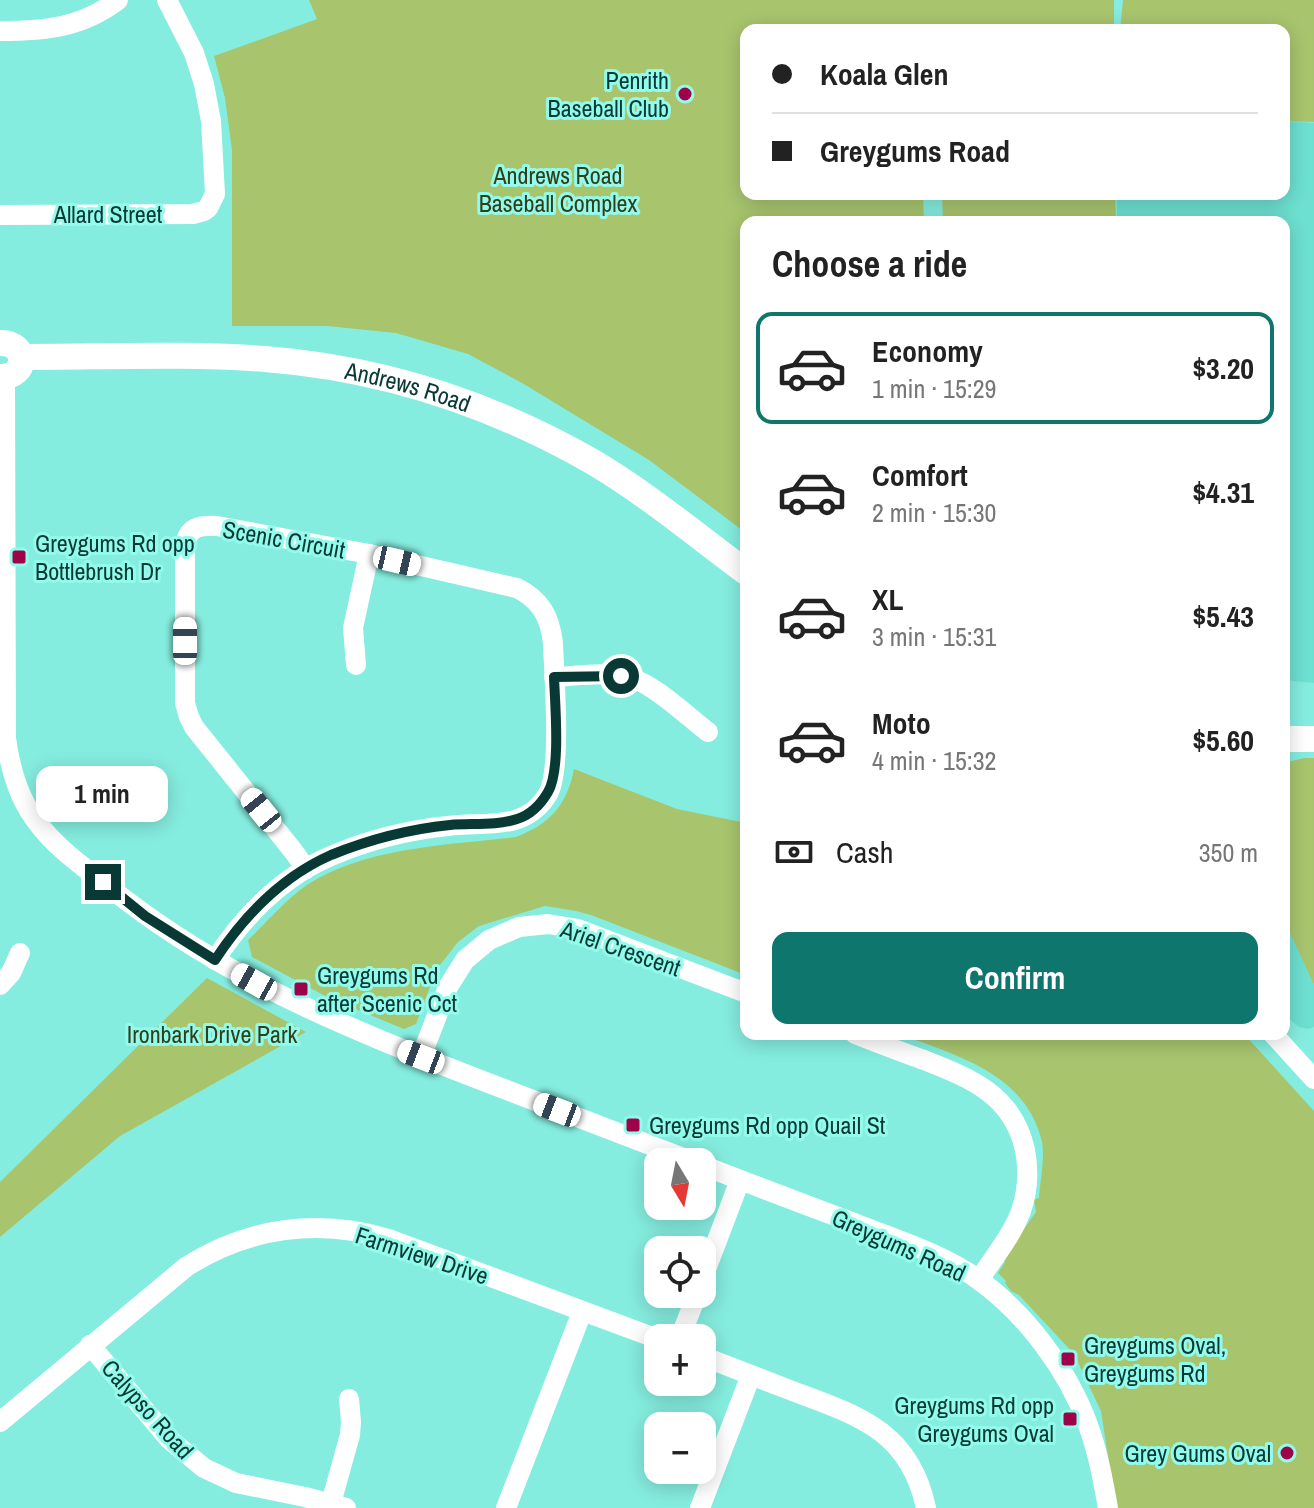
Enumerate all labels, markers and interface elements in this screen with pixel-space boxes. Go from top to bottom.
text: Koala Glen [820,54,949,94]
place label: Penrith Baseball Club [548,64,669,124]
marker: Penrith Baseball Club [676,85,694,103]
text: Greygums Road [820,131,1010,171]
park label: Andrews Road Baseball Complex [479,159,637,219]
street label: Allard Street [53,198,163,230]
text: Choose a ride [772,240,967,288]
text: Economy [872,331,983,371]
icon: car [776,332,848,404]
text: $3.20 [1192,348,1254,388]
street label: Andrews Road [342,354,475,419]
text: 1 min · 15:29 [872,371,996,406]
text: Comfort [872,455,968,495]
icon: car [776,456,848,528]
text: $4.31 [1192,472,1254,512]
text: 2 min · 15:30 [872,495,996,530]
street label: Scenic Circuit [220,513,348,566]
place label: Greygums Rd opp Bottlebrush Dr [35,527,195,587]
car [371,544,423,578]
marker: Greygums Rd opp Bottlebrush Dr [10,548,28,566]
text: XL [872,579,903,619]
icon: car [776,580,848,652]
text: $5.43 [1192,596,1254,636]
car [173,617,197,665]
text: 3 min · 15:31 [872,619,996,654]
route start [603,658,639,694]
text: Moto [872,703,931,743]
icon: car [776,704,848,776]
text: $5.60 [1192,720,1254,760]
text: 4 min · 15:32 [872,743,996,778]
callout: 1 min [37,766,169,822]
text: 1 min [74,776,130,811]
car [237,784,285,836]
icon: cash [772,830,816,874]
text: Cash [836,832,893,872]
text: 350 m [1199,835,1258,870]
route end [85,864,121,900]
street label: Ariel Crescent [556,912,686,984]
button: Confirm [772,932,1258,1024]
place label: Greygums Rd after Scenic Cct [317,959,458,1019]
car [227,960,281,1004]
marker: Greygums Rd after Scenic Cct [292,980,310,998]
park label: Ironbark Drive Park [127,1018,297,1050]
car [394,1037,448,1077]
car [530,1090,584,1130]
place label: Greygums Rd opp Quail St [649,1109,886,1141]
marker: Greygums Rd opp Quail St [624,1116,642,1134]
north arrow [644,1148,716,1220]
map controls [644,1148,716,1484]
street label: Greygums Road [827,1201,971,1289]
street label: Farmview Drive [351,1218,493,1292]
button: locate [644,1236,716,1308]
button: + [644,1324,716,1396]
place label: Greygums Oval, Greygums Rd [1084,1329,1226,1389]
marker: Greygums Oval, Greygums Rd [1059,1350,1077,1368]
street label: Calypso Road [95,1352,201,1466]
place label: Greygums Rd opp Greygums Oval [894,1389,1054,1449]
marker: Greygums Rd opp Greygums Oval [1061,1410,1079,1428]
button: − [644,1412,716,1484]
place label: Grey Gums Oval [1124,1437,1271,1469]
marker: Grey Gums Oval [1278,1444,1296,1462]

